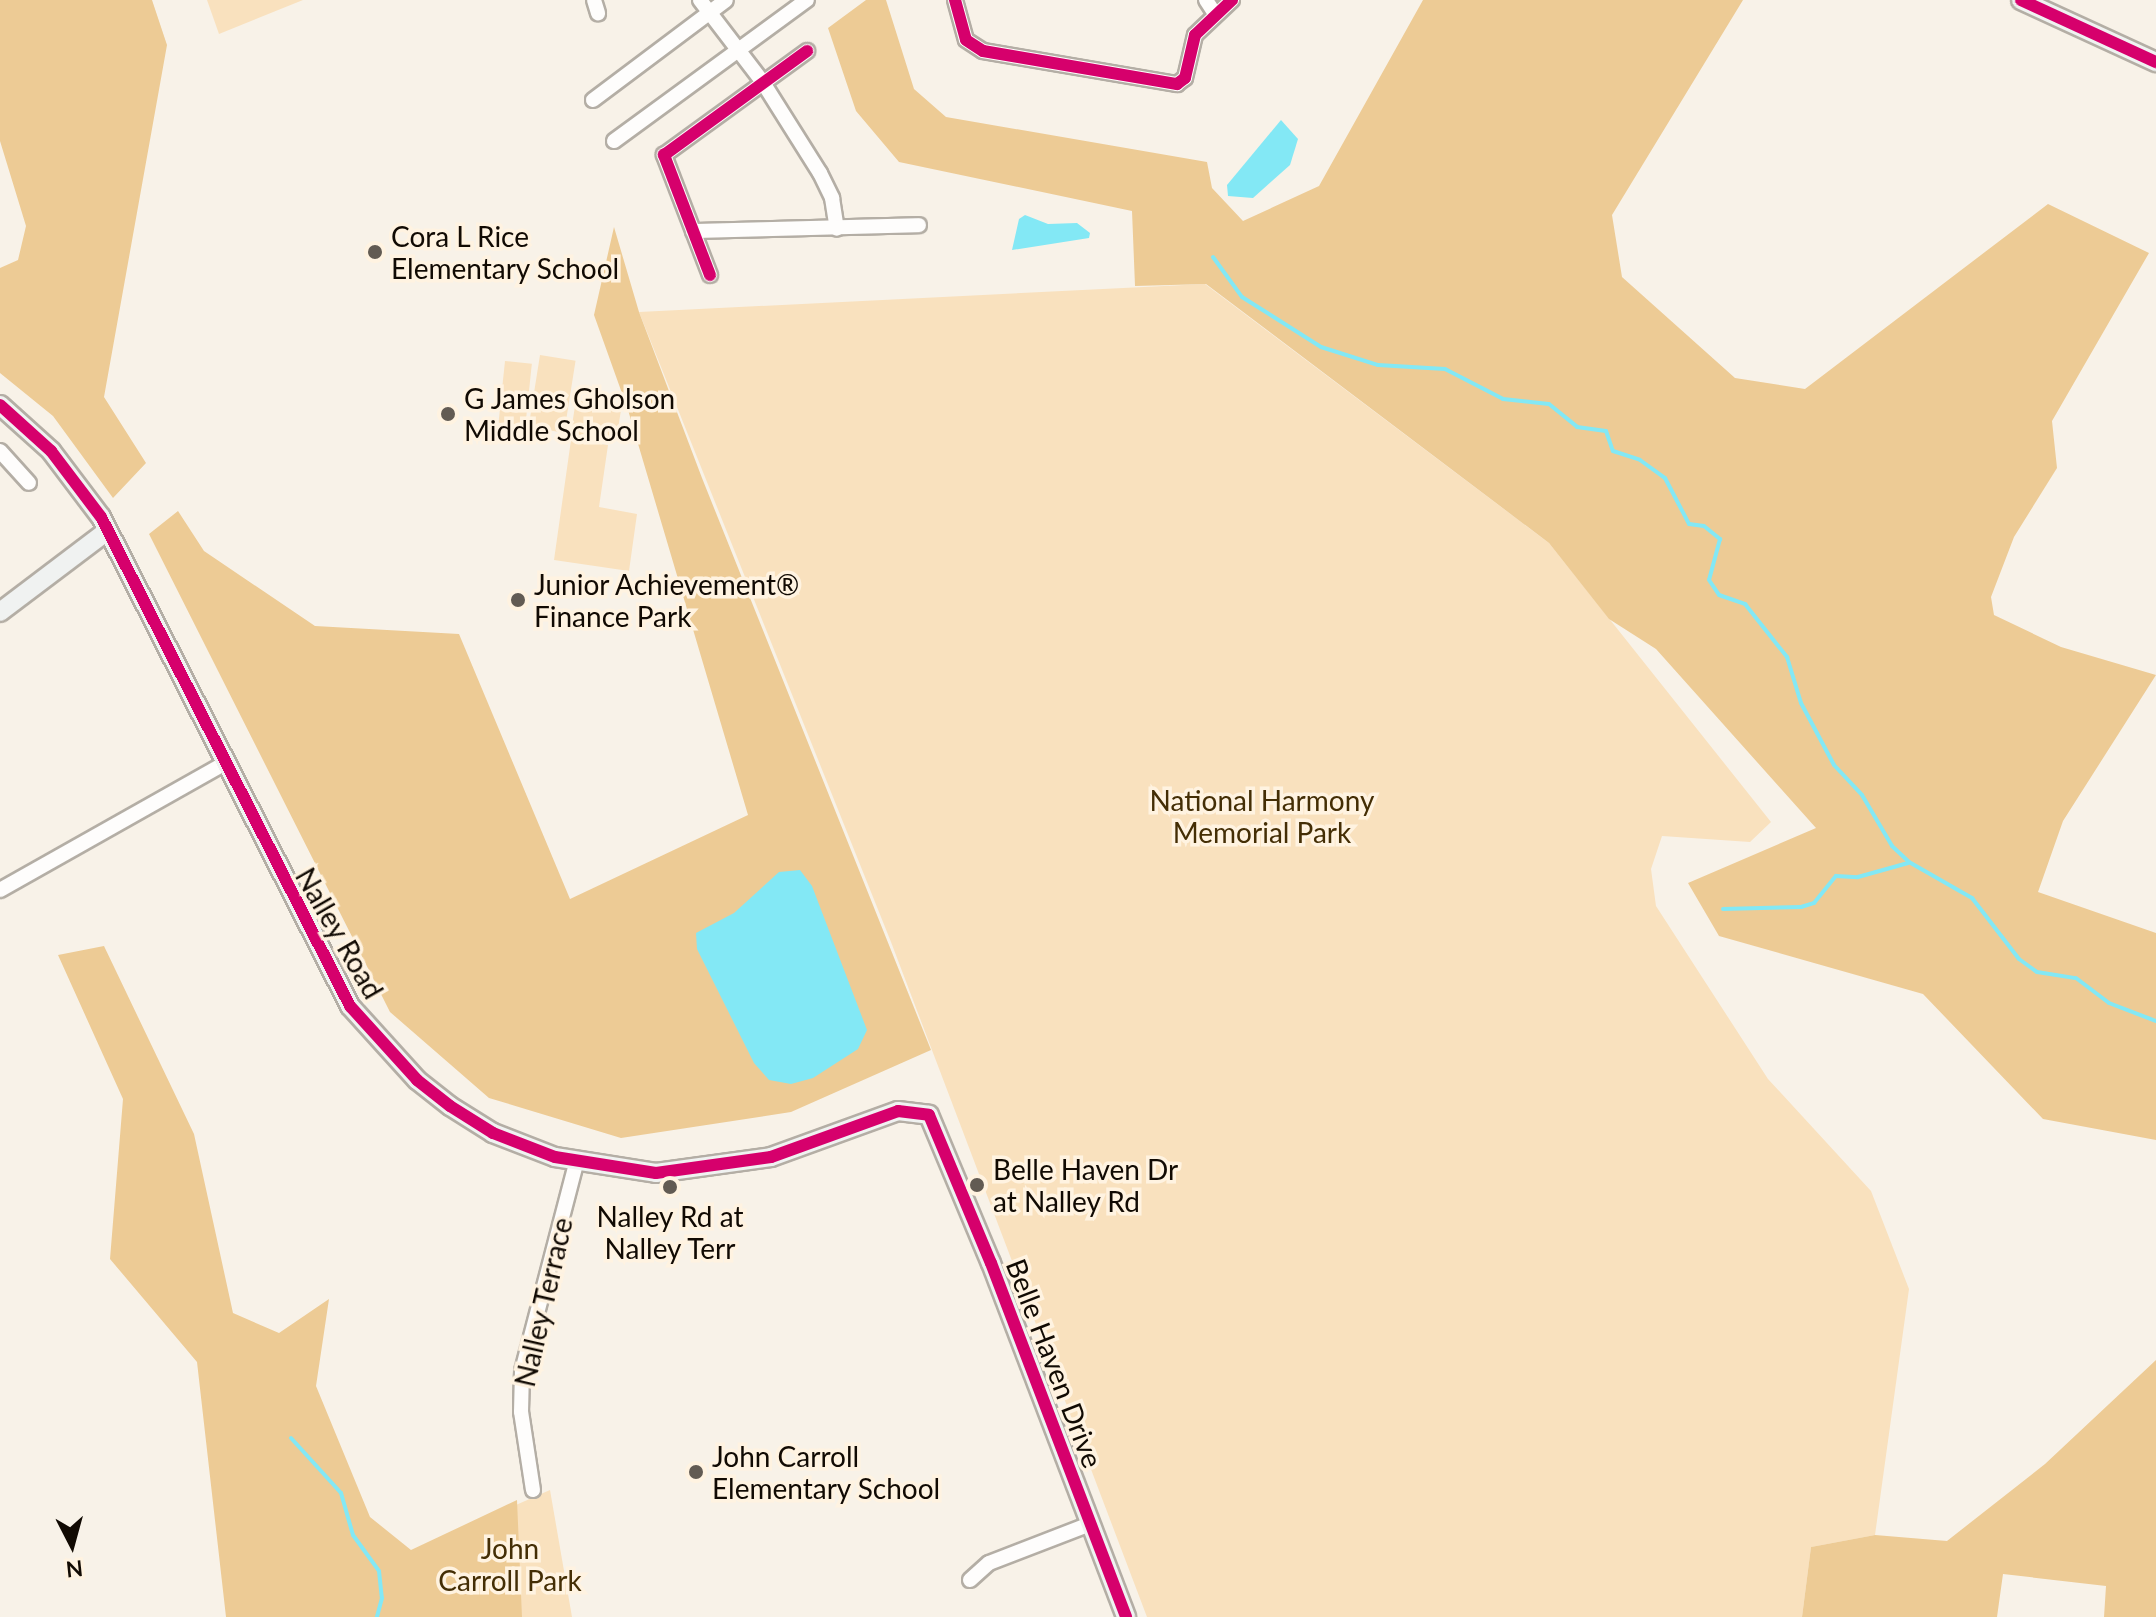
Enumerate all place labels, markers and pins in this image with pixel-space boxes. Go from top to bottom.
place label: Cora L Rice Elementary School [391,219,620,285]
marker: Cora L Rice Elementary School [366,243,384,261]
place label: G James Gholson Middle School [464,381,676,447]
marker: G James Gholson Middle School [439,405,457,423]
place label: Junior Achievement® Finance Park [534,567,801,633]
marker: Junior Achievement® Finance Park [509,591,527,609]
place label: Belle Haven Dr at Nalley Rd [993,1152,1178,1218]
marker: Belle Haven Dr at Nalley Rd [968,1176,986,1194]
marker: Nalley Rd at Nalley Terr [661,1178,679,1196]
place label: Nalley Rd at Nalley Terr [596,1199,744,1265]
place label: John Carroll Elementary School [712,1439,941,1505]
marker: John Carroll Elementary School [687,1463,705,1481]

